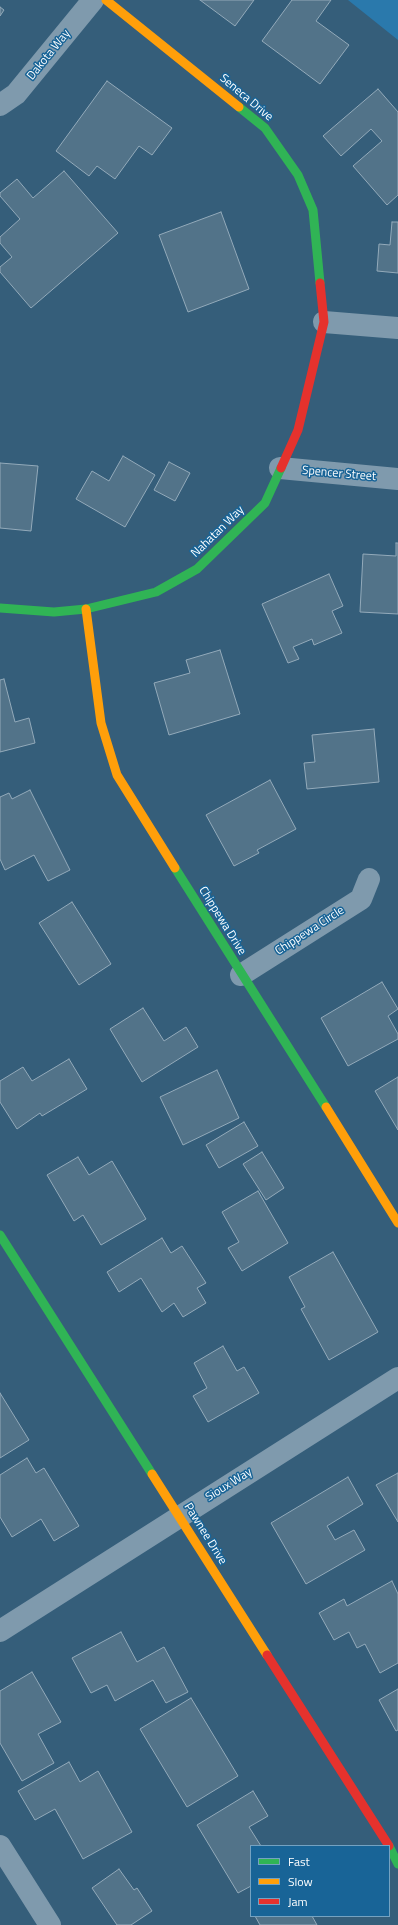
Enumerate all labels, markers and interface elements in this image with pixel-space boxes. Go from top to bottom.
street label: Dakota Way [24,27,74,83]
street label: Seneca Drive [216,72,276,124]
street label: Spencer Street [301,464,377,484]
street label: Nahatan Way [189,503,247,561]
street label: Chippewa Drive [195,884,249,958]
street label: Chippewa Circle [273,903,347,959]
street label: Sioux Way [203,1465,255,1505]
street label: Pawnee Drive [180,1501,230,1567]
legend [250,1845,390,1917]
text: Fast [288,1852,310,1871]
text: Slow [288,1872,313,1891]
text: Jam [288,1892,308,1911]

